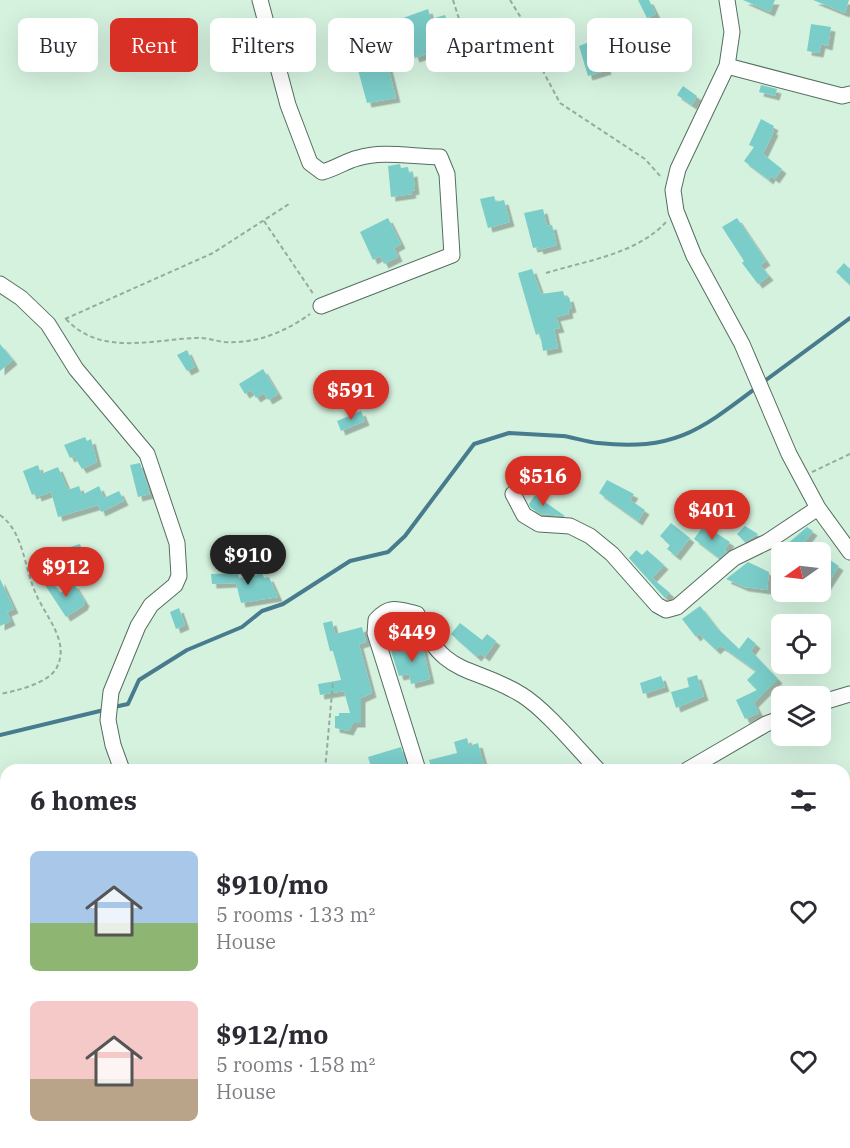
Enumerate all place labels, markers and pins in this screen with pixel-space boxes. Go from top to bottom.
pin: $591 [315,370,387,421]
pin: $516 [507,456,579,507]
pin: $401 [676,490,748,541]
pin: $910 [212,535,284,586]
pin: $912 [30,547,102,598]
pin: $449 [376,612,448,663]

